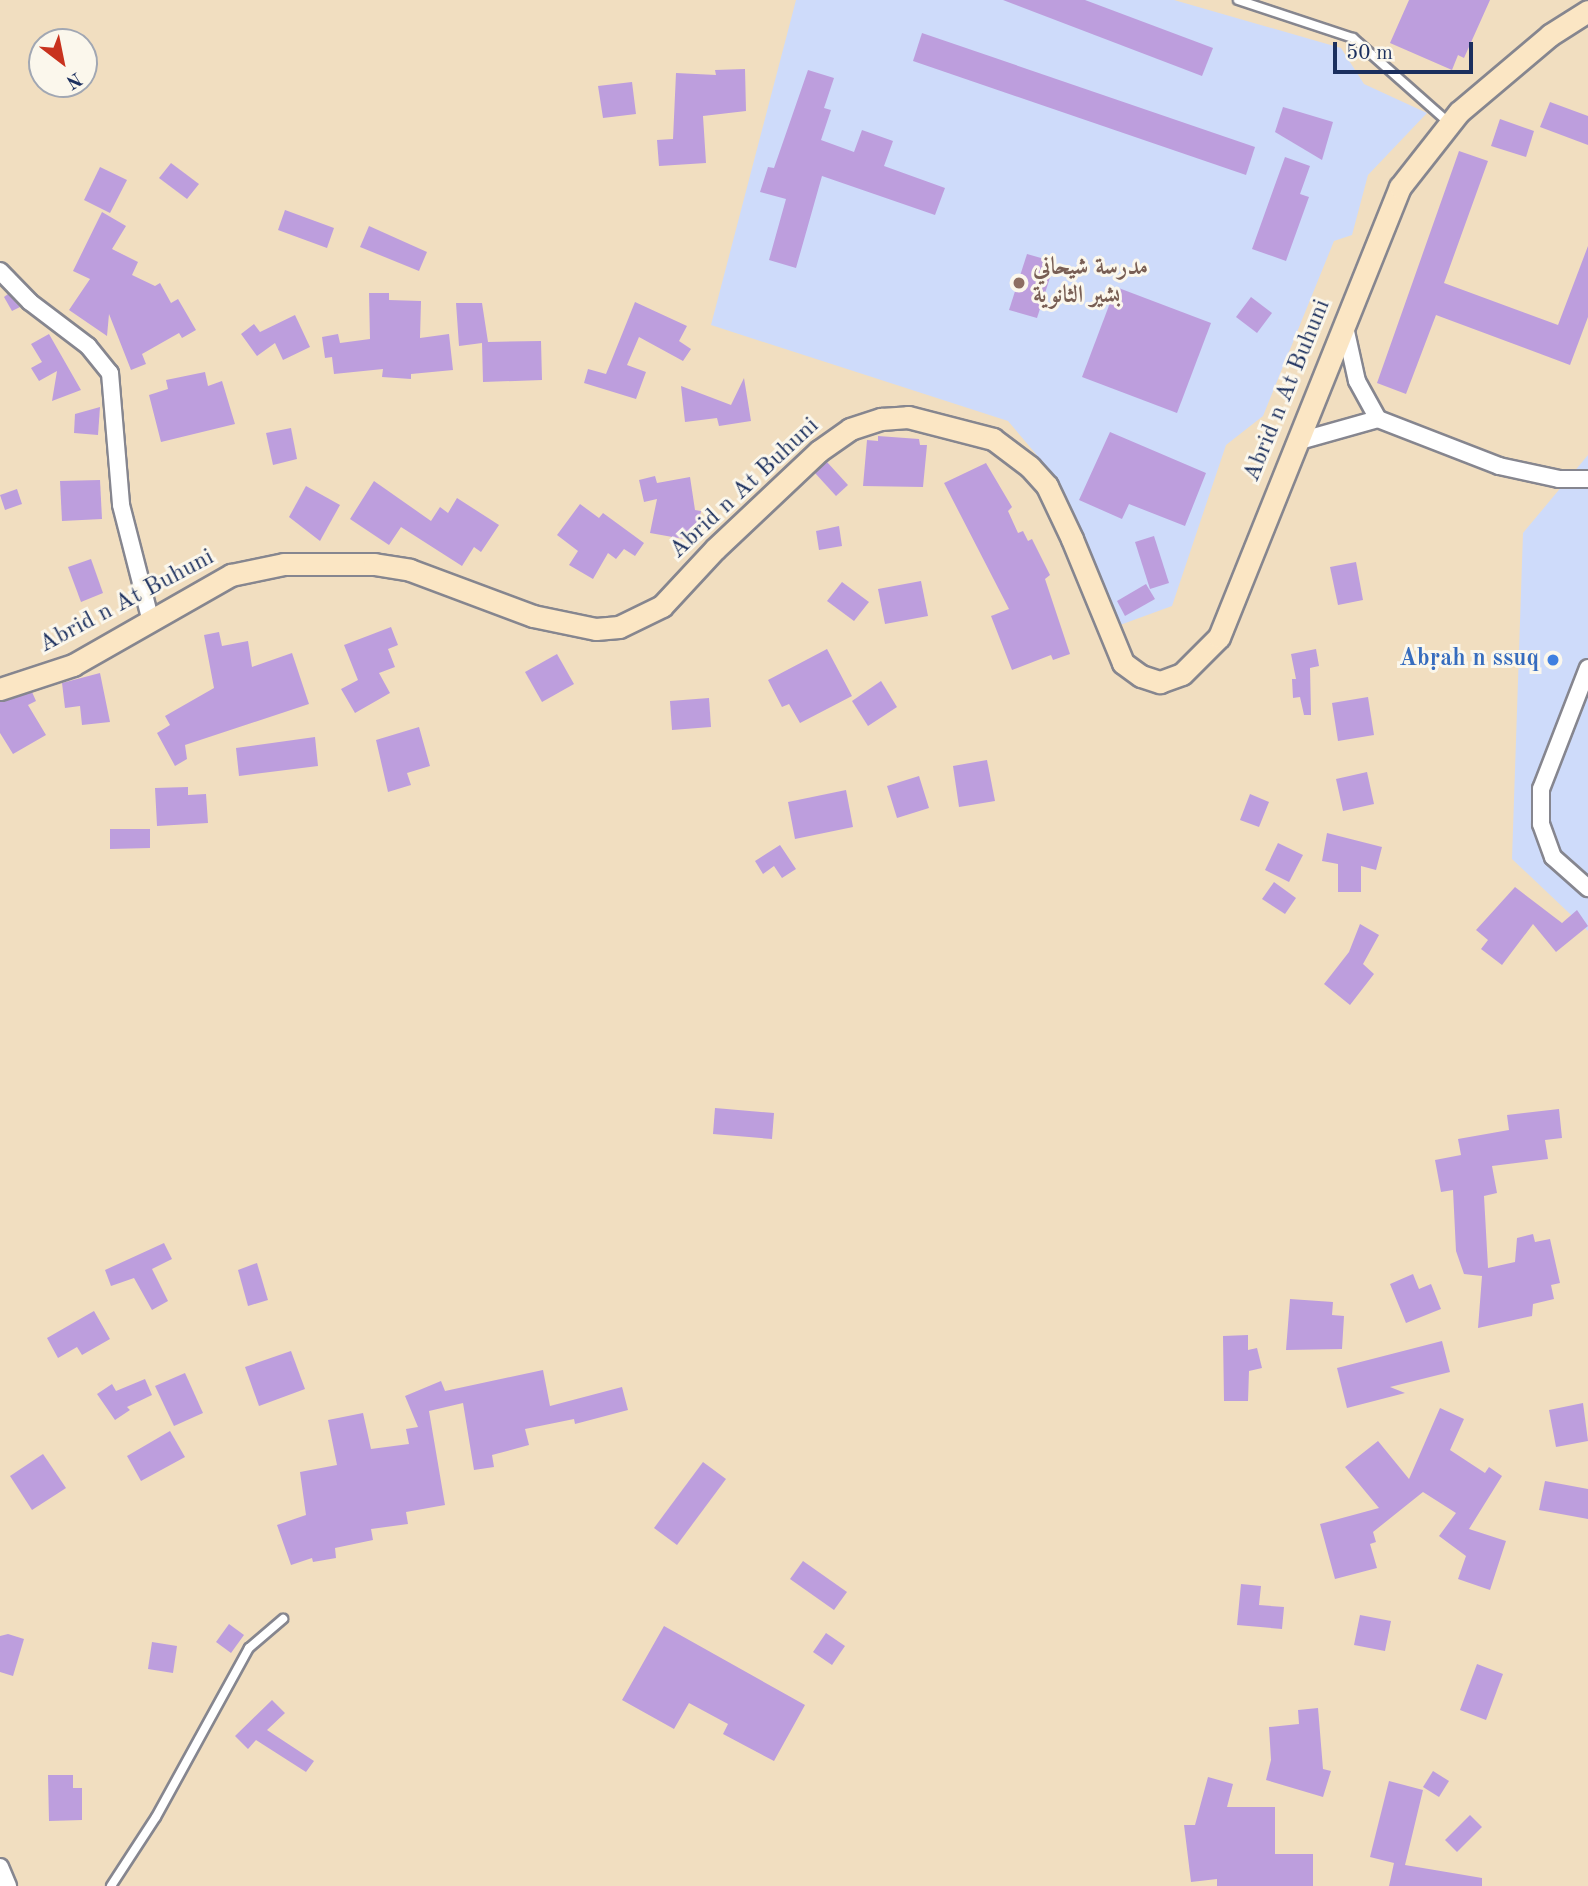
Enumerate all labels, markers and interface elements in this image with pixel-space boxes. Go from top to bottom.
north arrow [28,28,98,98]
scale bar [1336,28,1476,72]
text: 50 m [1346,43,1393,64]
text: N [62,68,85,91]
place label: مدرسة شيحاني بشير الثانوية [1033,255,1148,311]
marker: مدرسة شيحاني بشير الثانوية [1011,275,1027,291]
street label: Abrid n At Buhuni [1238,296,1338,486]
street label: Abrid n At Buhuni [664,412,826,566]
street label: Abrid n At Buhuni [35,544,219,660]
place label: Abṛah n ssuq [1399,646,1539,674]
marker: Abṛah n ssuq [1545,652,1561,668]

